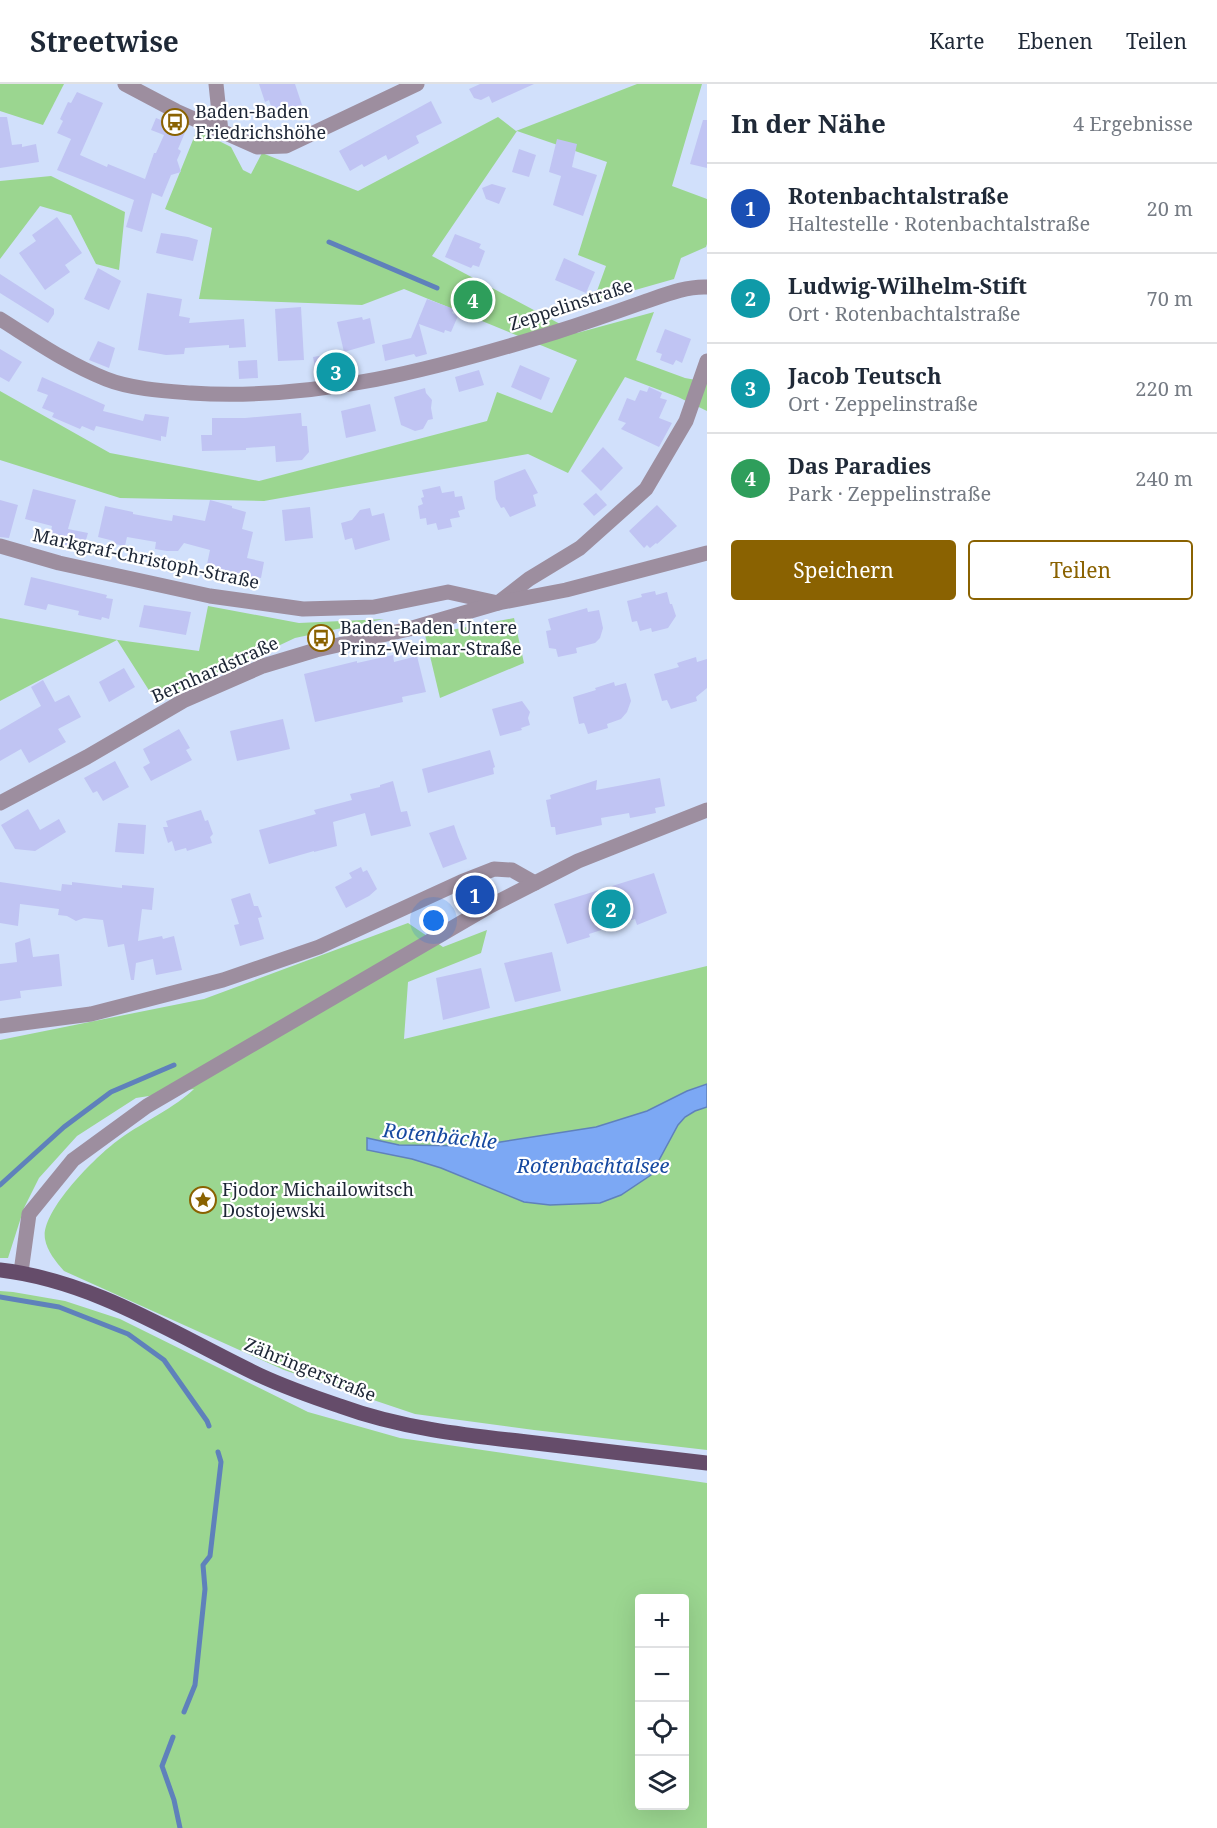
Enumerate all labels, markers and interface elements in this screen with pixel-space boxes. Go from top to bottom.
text: Streetwise [30,22,179,60]
text: Karte [929,27,984,55]
text: Ebenen [1017,27,1093,55]
text: Teilen [1126,27,1187,55]
place label: Baden-Baden Friedrichshöhe [195,99,326,144]
text: In der Nähe [731,105,886,141]
bus stop icon: Baden-Baden Friedrichshöhe [160,107,190,137]
text: 4 Ergebnisse [1073,110,1193,137]
text: Rotenbachtalstraße [788,180,1009,210]
text: 1 [745,195,756,222]
text: 20 m [1147,195,1193,222]
text: Haltestelle · Rotenbachtalstraße [788,210,1090,237]
text: Ludwig-Wilhelm-Stift [788,270,1027,300]
street label: Zeppelinstraße [506,273,636,335]
pin: 4 [454,278,492,322]
text: 2 [745,285,756,312]
text: 70 m [1147,285,1193,312]
text: Ort · Rotenbachtalstraße [788,300,1021,327]
pin: 3 [316,350,356,394]
text: Jacob Teutsch [788,360,942,390]
text: 3 [745,375,756,402]
text: 220 m [1135,375,1193,402]
text: Ort · Zeppelinstraße [788,390,978,417]
text: Das Paradies [788,450,931,480]
text: 4 [745,465,756,492]
text: 240 m [1135,465,1193,492]
text: Park · Zeppelinstraße [788,480,991,507]
street label: Markgraf-Christoph-Straße [31,522,262,594]
button: Speichern [731,540,956,600]
button: Teilen [968,540,1193,600]
place label: Baden-Baden Untere Prinz-Weimar-Straße [340,615,522,660]
bus stop icon: Baden-Baden Untere Prinz-Weimar-Straße [306,623,336,653]
street label: Bernhardstraße [147,630,282,708]
pin: 1 [456,872,494,918]
pin: 2 [592,886,630,932]
your location [419,906,448,935]
water label: Rotenbächle [381,1116,499,1155]
water label: Rotenbachtalsee [516,1152,669,1179]
place label: Fjodor Michailowitsch Dostojewski [222,1177,414,1222]
place icon: Fjodor Michailowitsch Dostojewski [188,1185,218,1215]
street label: Zähringerstraße [241,1332,380,1406]
map controls [635,1594,689,1810]
button: + [635,1594,689,1648]
button: − [635,1648,689,1702]
button: locate [635,1702,689,1756]
button: layers [635,1756,689,1810]

